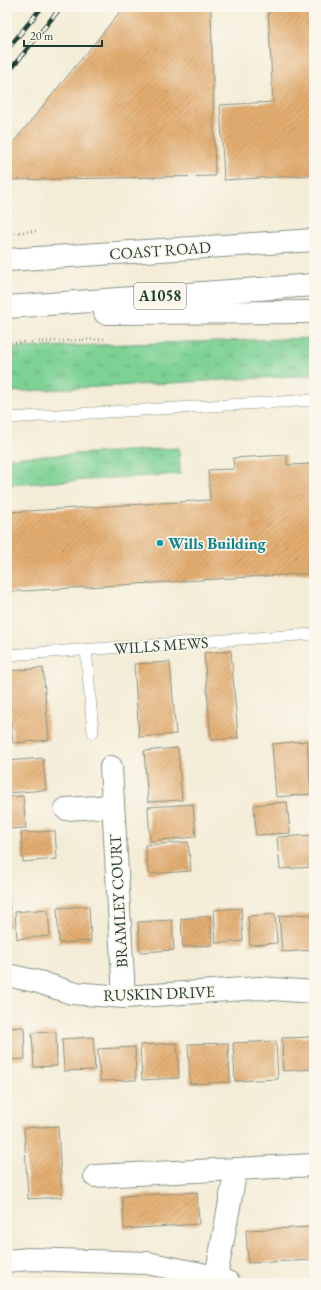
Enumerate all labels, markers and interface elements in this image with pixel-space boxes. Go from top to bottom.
scale bar [24,22,102,48]
text: 20 m [30,28,54,44]
street label: COAST ROAD [109,236,212,265]
road number: A1058 [134,283,186,309]
place label: Wills Building [168,533,267,554]
marker: Wills Building [155,538,165,548]
street label: WILLS MEWS [113,632,209,659]
street label: BRAMLEY COURT [105,833,132,968]
street label: RUSKIN DRIVE [103,981,215,1006]

